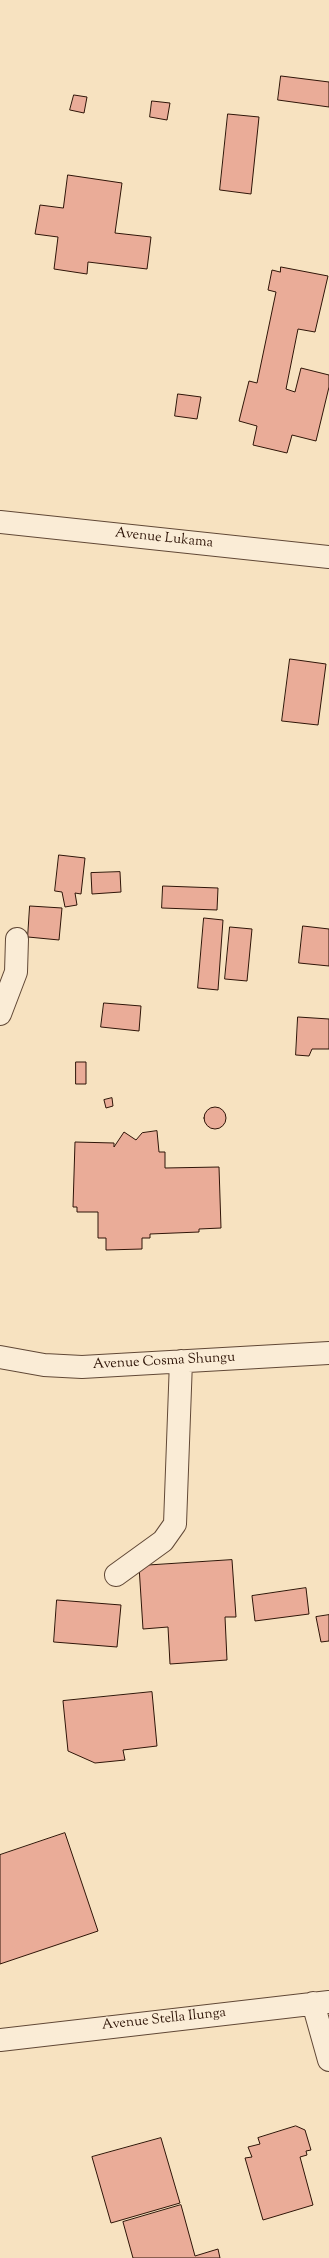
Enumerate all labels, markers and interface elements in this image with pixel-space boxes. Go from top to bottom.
street label: Avenue Lukama [114,526,214,552]
street label: Avenue Cosma Shungu [92,1350,236,1374]
street label: Avenue Stella Ilunga [101,2005,227,2035]

